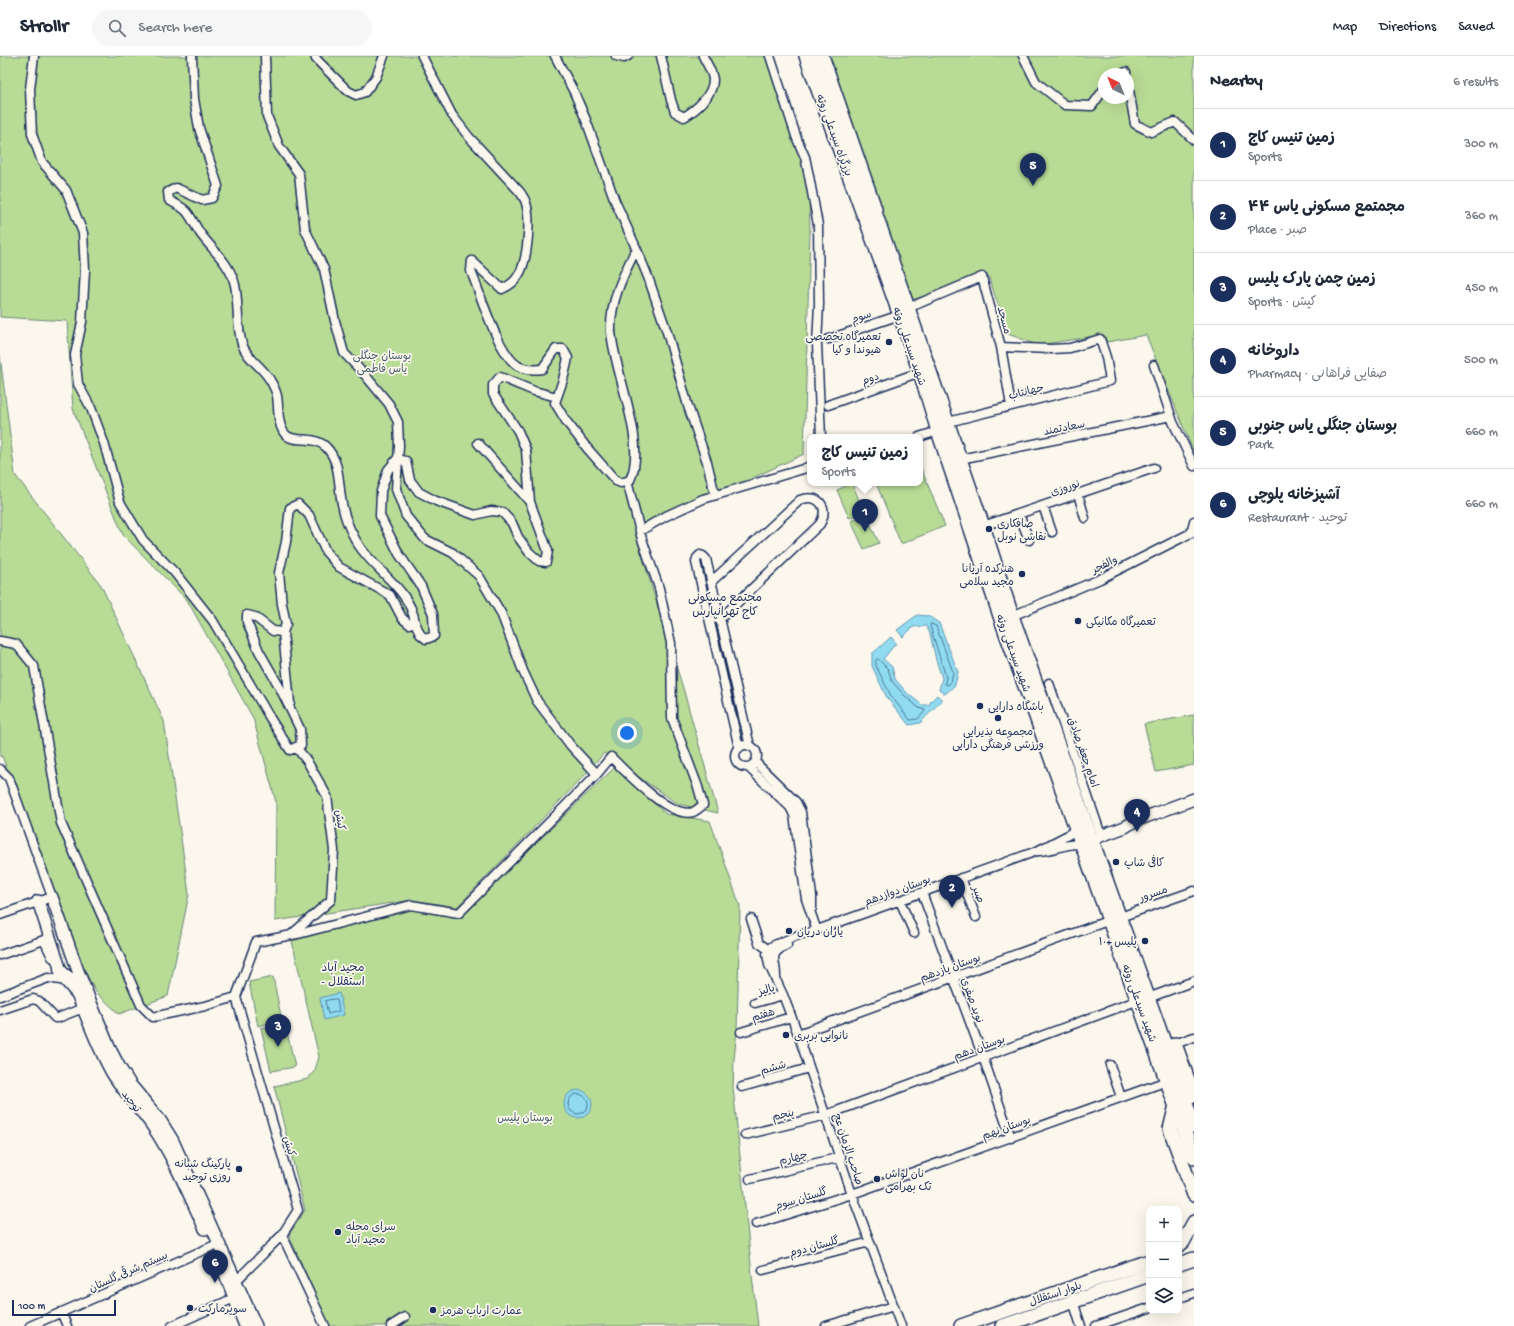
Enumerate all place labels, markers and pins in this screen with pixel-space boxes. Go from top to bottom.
pin: 5 [1020,153,1046,186]
place label: تعمیرگاه تخصصی هیوندا و کیا [805,330,882,357]
marker: تعمیرگاه تخصصی هیوندا و کیا [884,337,894,347]
pin: 1 [852,499,878,532]
place label: صافکاری نقاشی نوبل [997,518,1046,544]
marker: صافکاری نقاشی نوبل [984,524,994,534]
place label: هنرکده آریانا مجید سلامی [960,562,1014,589]
marker: هنرکده آریانا مجید سلامی [1017,569,1027,579]
place label: تعمیرگاه مکانیکی [1086,615,1156,629]
marker: تعمیرگاه مکانیکی [1073,616,1083,626]
place label: باشگاه دارایی [988,700,1044,714]
marker: باشگاه دارایی [975,701,985,711]
marker: مجموعه پذیرایی ورزشی فرهنگی دارایی [993,713,1003,723]
place label: مجموعه پذیرایی ورزشی فرهنگی دارایی [952,726,1044,752]
pin: 4 [1124,799,1150,832]
place label: کافی شاپ [1124,854,1164,870]
marker: کافی شاپ [1111,857,1121,867]
pin: 2 [939,875,965,908]
marker: یاران دریان [784,926,794,936]
place label: یاران دریان [797,926,843,939]
place label: پلیس +۱۰ [1099,936,1137,949]
marker: پلیس +۱۰ [1140,936,1150,946]
pin: 3 [265,1014,291,1047]
marker: نانوایی بربری [781,1030,791,1040]
place label: نانوایی بربری [794,1030,849,1043]
place label: پارکینگ شبانه روزی توحید [174,1157,231,1184]
marker: پارکینگ شبانه روزی توحید [234,1164,244,1174]
place label: نان‌ لواش‌ تک‌ بهرامی [885,1168,932,1194]
marker: نان‌ لواش‌ تک‌ بهرامی [872,1174,882,1184]
place label: سرای محله مجید آباد [346,1221,396,1247]
marker: سرای محله مجید آباد [333,1227,343,1237]
pin: 6 [202,1250,228,1283]
marker: سوپرمارکت [185,1303,195,1313]
place label: سوپرمارکت [198,1303,247,1316]
marker: عمارت ارباب هرمز [428,1305,438,1315]
place label: عمارت ارباب هرمز [440,1305,523,1318]

